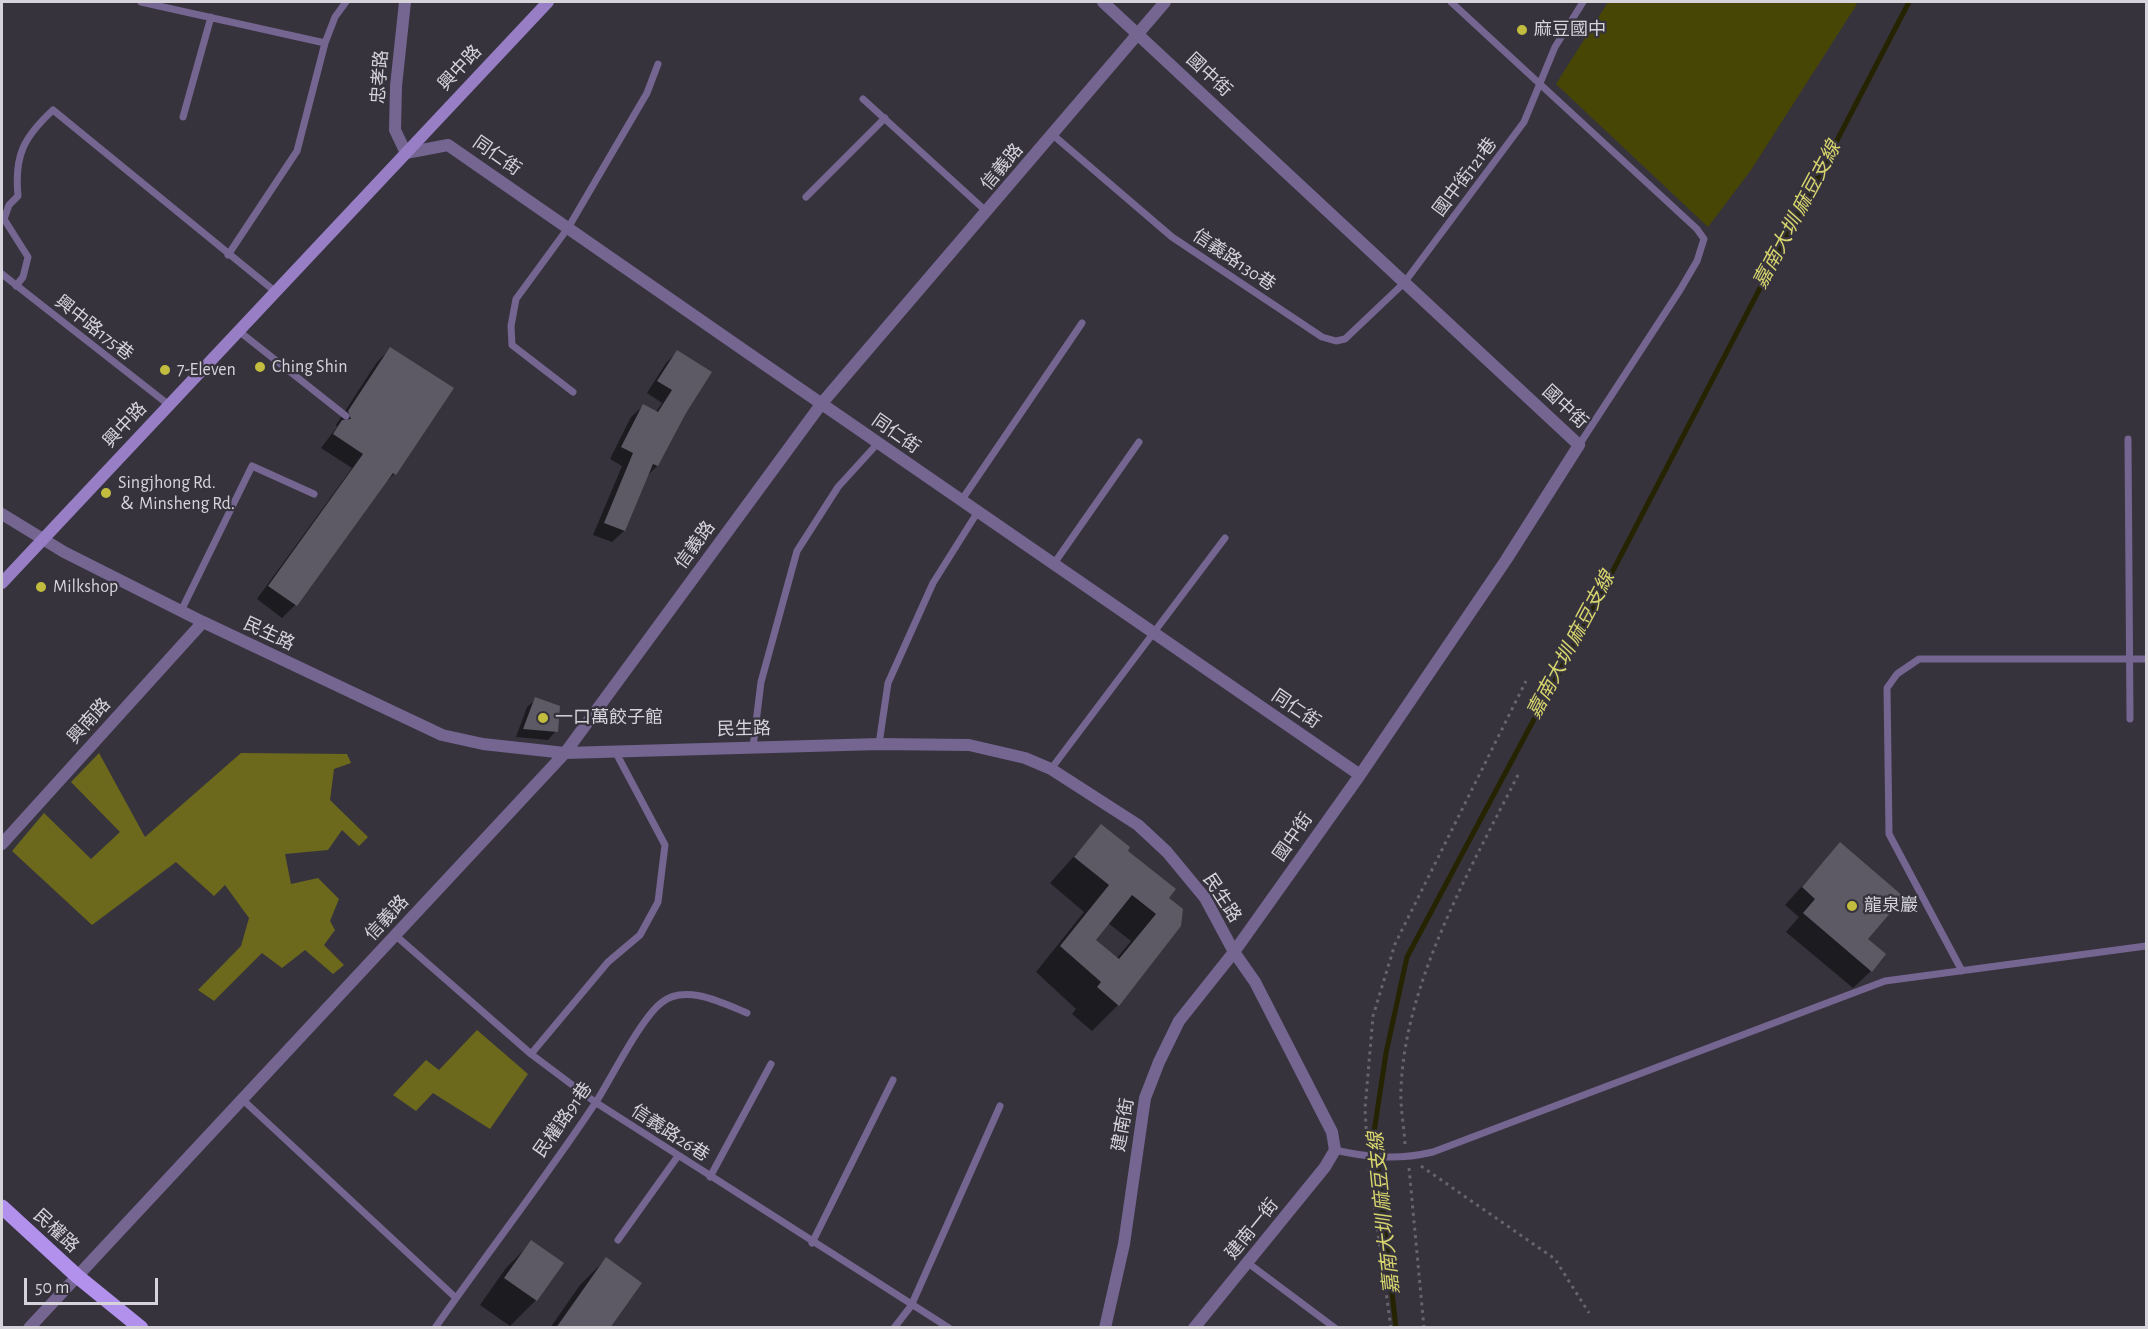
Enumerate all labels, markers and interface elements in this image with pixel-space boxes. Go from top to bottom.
place label: 麻豆國中 [1534,19,1606,41]
marker: 麻豆國中 [1515,23,1529,37]
street label: 興中路 [434,41,486,95]
street label: 忠孝路 [367,49,393,105]
street label: 國中街 [1182,49,1236,101]
street label: 同仁街 [469,132,525,180]
street label: 國中街121巷 [1429,134,1501,220]
water label: 嘉南大圳 麻豆支線 [1748,137,1846,293]
street label: 信義路 [976,139,1028,195]
street label: 信義路130巷 [1189,224,1279,296]
street label: 興中路175巷 [51,291,137,365]
place label: Ching Shin [272,356,347,378]
place label: 7-Eleven [177,359,236,381]
marker: Ching Shin [253,360,267,374]
marker: 7-Eleven [158,363,172,377]
street label: 國中街 [1538,381,1592,433]
street label: 興中路 [99,398,151,452]
street label: 同仁街 [868,410,924,458]
place label: Singjhong Rd. ＆ Minsheng Rd. [118,472,235,514]
marker: Singjhong Rd. ＆ Minsheng Rd. [99,486,113,500]
street label: 信義路 [670,517,720,573]
water label: 嘉南大圳 麻豆支線 [1522,567,1620,723]
place label: Milkshop [53,576,118,598]
marker: Milkshop [34,580,48,594]
street label: 民生路 [240,613,298,655]
street label: 同仁街 [1268,685,1324,733]
street label: 興南路 [63,694,115,748]
place label: 一口萬餃子館 [555,707,663,729]
marker: 一口萬餃子館 [536,711,550,725]
street label: 民生路 [717,718,771,740]
street label: 國中街 [1269,809,1317,865]
street label: 民生路 [1198,869,1246,927]
street label: 信義路 [361,891,413,945]
place label: 龍泉巖 [1864,895,1918,917]
marker: 龍泉巖 [1845,899,1859,913]
street label: 民權路91巷 [529,1078,597,1162]
street label: 建南街 [1108,1097,1138,1153]
street label: 信義路26巷 [627,1100,713,1166]
water label: 嘉南大圳 麻豆支線 [1364,1131,1404,1295]
street label: 建南一街 [1221,1194,1283,1264]
street label: 民權路 [29,1205,83,1257]
scale bar [27,1266,160,1304]
text: 50 m [35,1279,69,1297]

